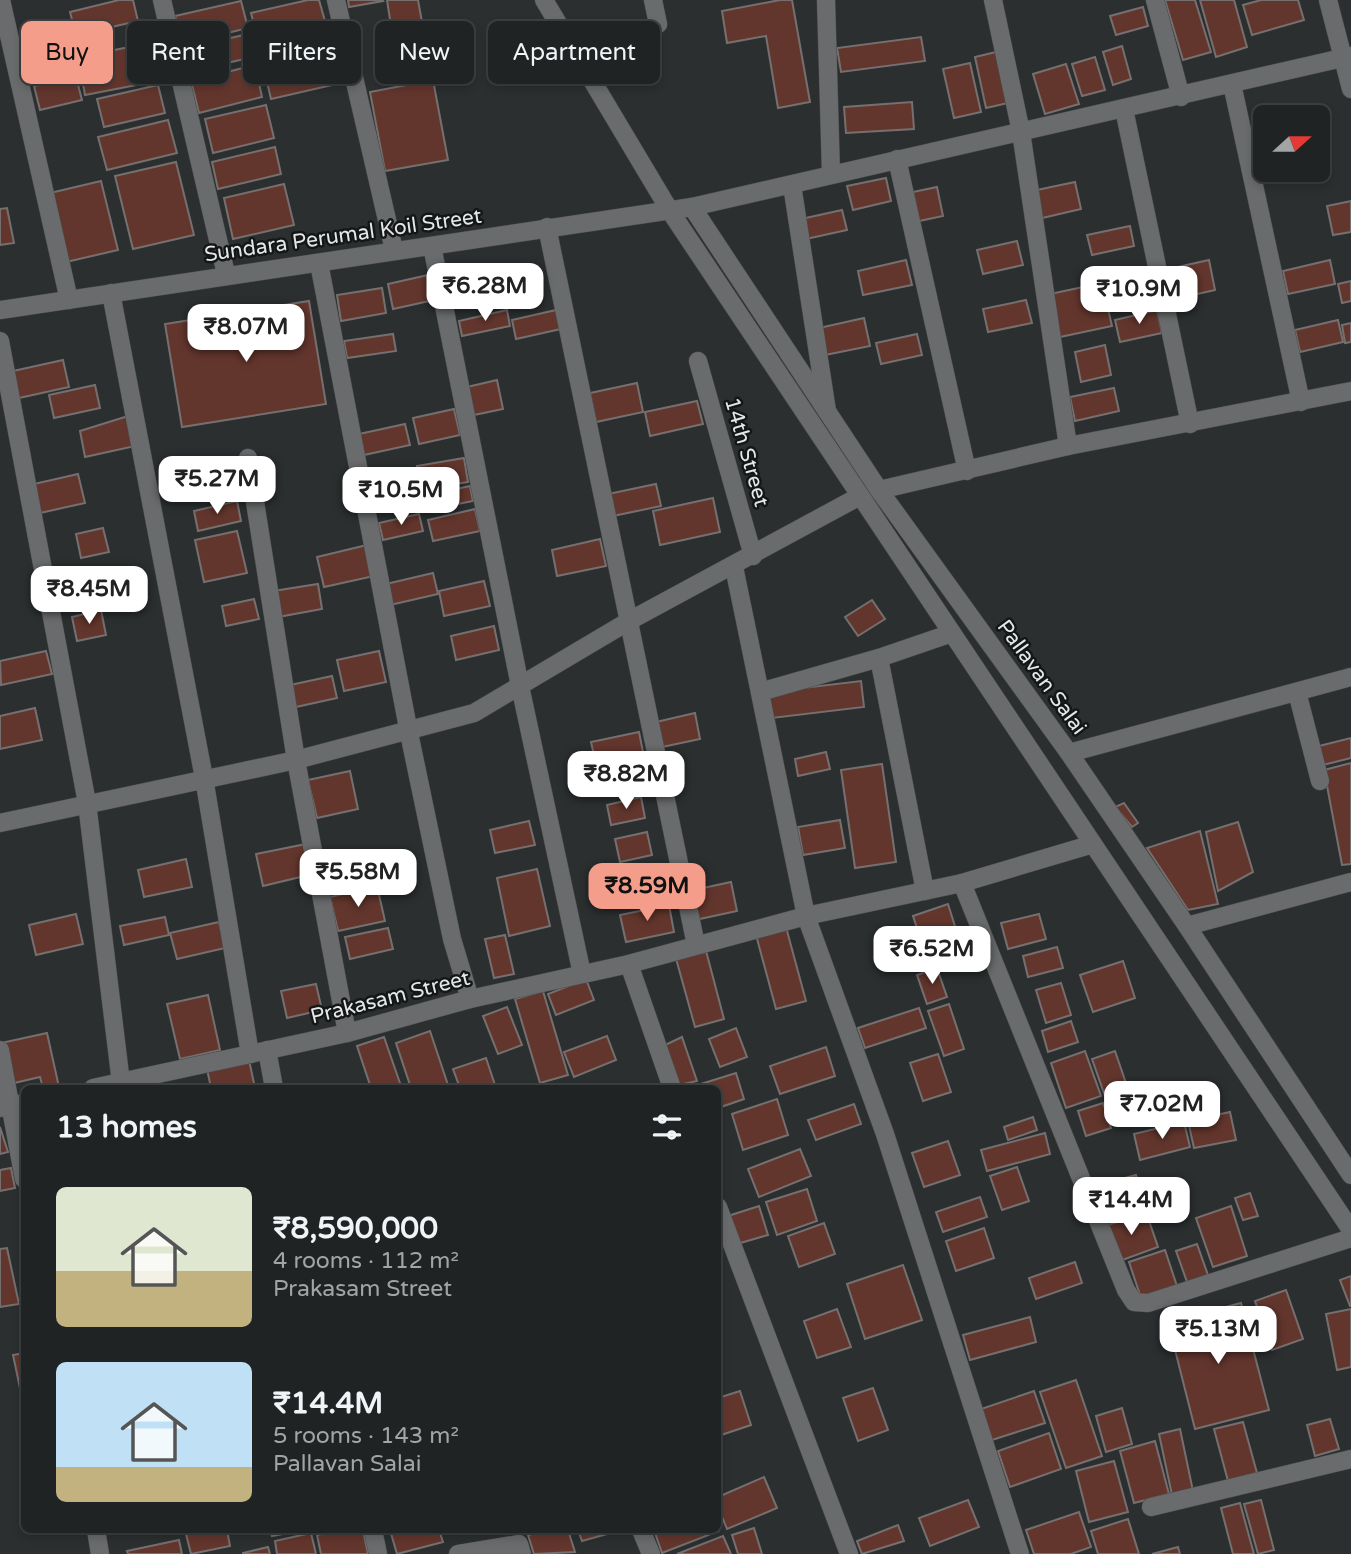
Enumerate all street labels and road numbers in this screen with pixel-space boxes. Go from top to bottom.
street label: Sundara Perumal Koil Street [203,204,483,267]
street label: 14th Street [719,395,774,510]
street label: Pallavan Salai [992,615,1092,739]
street label: Prakasam Street [308,966,472,1029]

